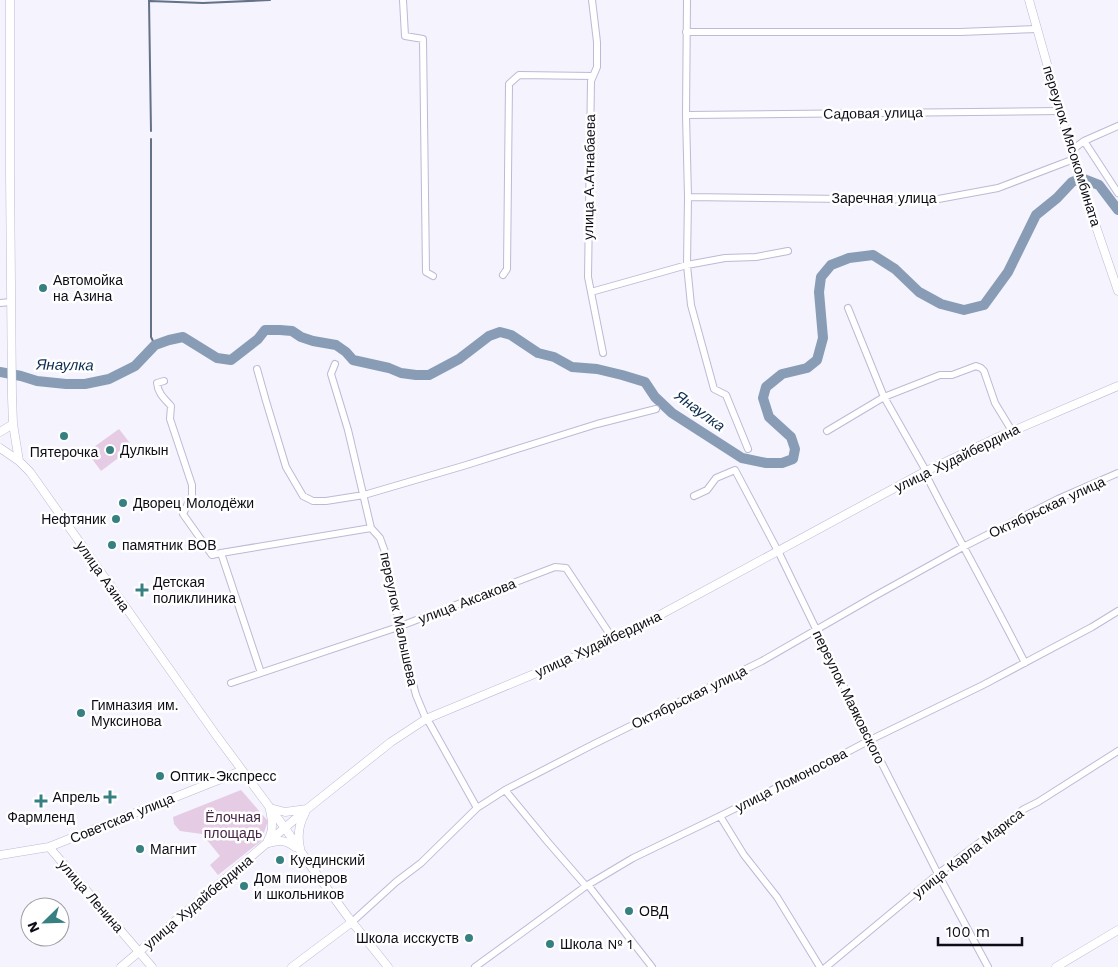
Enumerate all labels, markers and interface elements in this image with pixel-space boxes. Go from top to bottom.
street label: переулок Мясокомбината [1040,64,1104,229]
street label: Садовая улица [823,104,923,122]
street label: улица А.Атнабаева [580,114,598,240]
street label: Заречная улица [831,190,937,206]
place label: Автомойка на Азина [53,272,123,304]
marker: Автомойка на Азина [37,282,49,294]
water label: Янаулка [35,355,94,375]
water label: Янаулка [671,386,729,435]
street label: улица Худайбердина [892,421,1022,495]
marker: Пятерочка [58,430,70,442]
place label: Дулкын [120,442,169,458]
place label: Пятерочка [30,444,98,460]
marker: Дулкын [104,444,116,456]
street label: Октябрьская улица [986,473,1108,541]
place label: Дворец Молодёжи [133,495,254,511]
marker: Дворец Молодёжи [117,497,129,509]
place label: Нефтяник [41,511,107,527]
marker: Нефтяник [110,513,122,525]
place label: памятник ВОВ [122,537,217,553]
street label: улица Азина [73,538,133,614]
marker: памятник ВОВ [106,539,118,551]
street label: переулок Малышева [377,551,421,688]
place label: Детская поликлиника [153,574,236,606]
street label: улица Аксакова [416,575,518,627]
marker: Детская поликлиника [135,583,149,597]
street label: улица Худайбердина [532,608,664,680]
street label: переулок Маяковского [810,628,888,767]
street label: Октябрьская улица [629,662,749,732]
place label: Гимназия им. Муксинова [91,697,178,729]
marker: Гимназия им. Муксинова [75,707,87,719]
street label: улица Ломоносова [732,745,850,815]
place label: Оптик-Экспресс [170,768,276,784]
marker: Оптик-Экспресс [154,770,166,782]
place label: Апрель [53,789,100,805]
street label: Советская улица [68,790,177,846]
marker: Апрель [104,791,116,803]
marker: Фармленд [35,795,47,807]
street label: улица Карла Маркса [910,805,1027,901]
place label: Фармленд [7,809,75,825]
park label: Ёлочная площадь [204,809,262,841]
place label: Магнит [150,841,197,857]
marker: Магнит [134,843,146,855]
street label: улица Худайбердина [140,852,256,952]
place label: Куединский [290,852,365,868]
marker: Куединский [274,854,286,866]
street label: улица Ленина [55,856,127,936]
place label: Дом пионеров и школьников [254,870,348,902]
marker: Дом пионеров и школьников [238,880,250,892]
north arrow [20,897,70,947]
place label: ОВД [639,903,669,919]
marker: ОВД [623,905,635,917]
scale bar [938,914,1022,946]
text: N [24,919,42,935]
text: 100 m [946,923,990,941]
place label: Школа исскуств [356,930,459,946]
marker: Школа исскуств [463,932,475,944]
place label: Школа № 1 [560,936,633,952]
marker: Школа № 1 [544,938,556,950]

